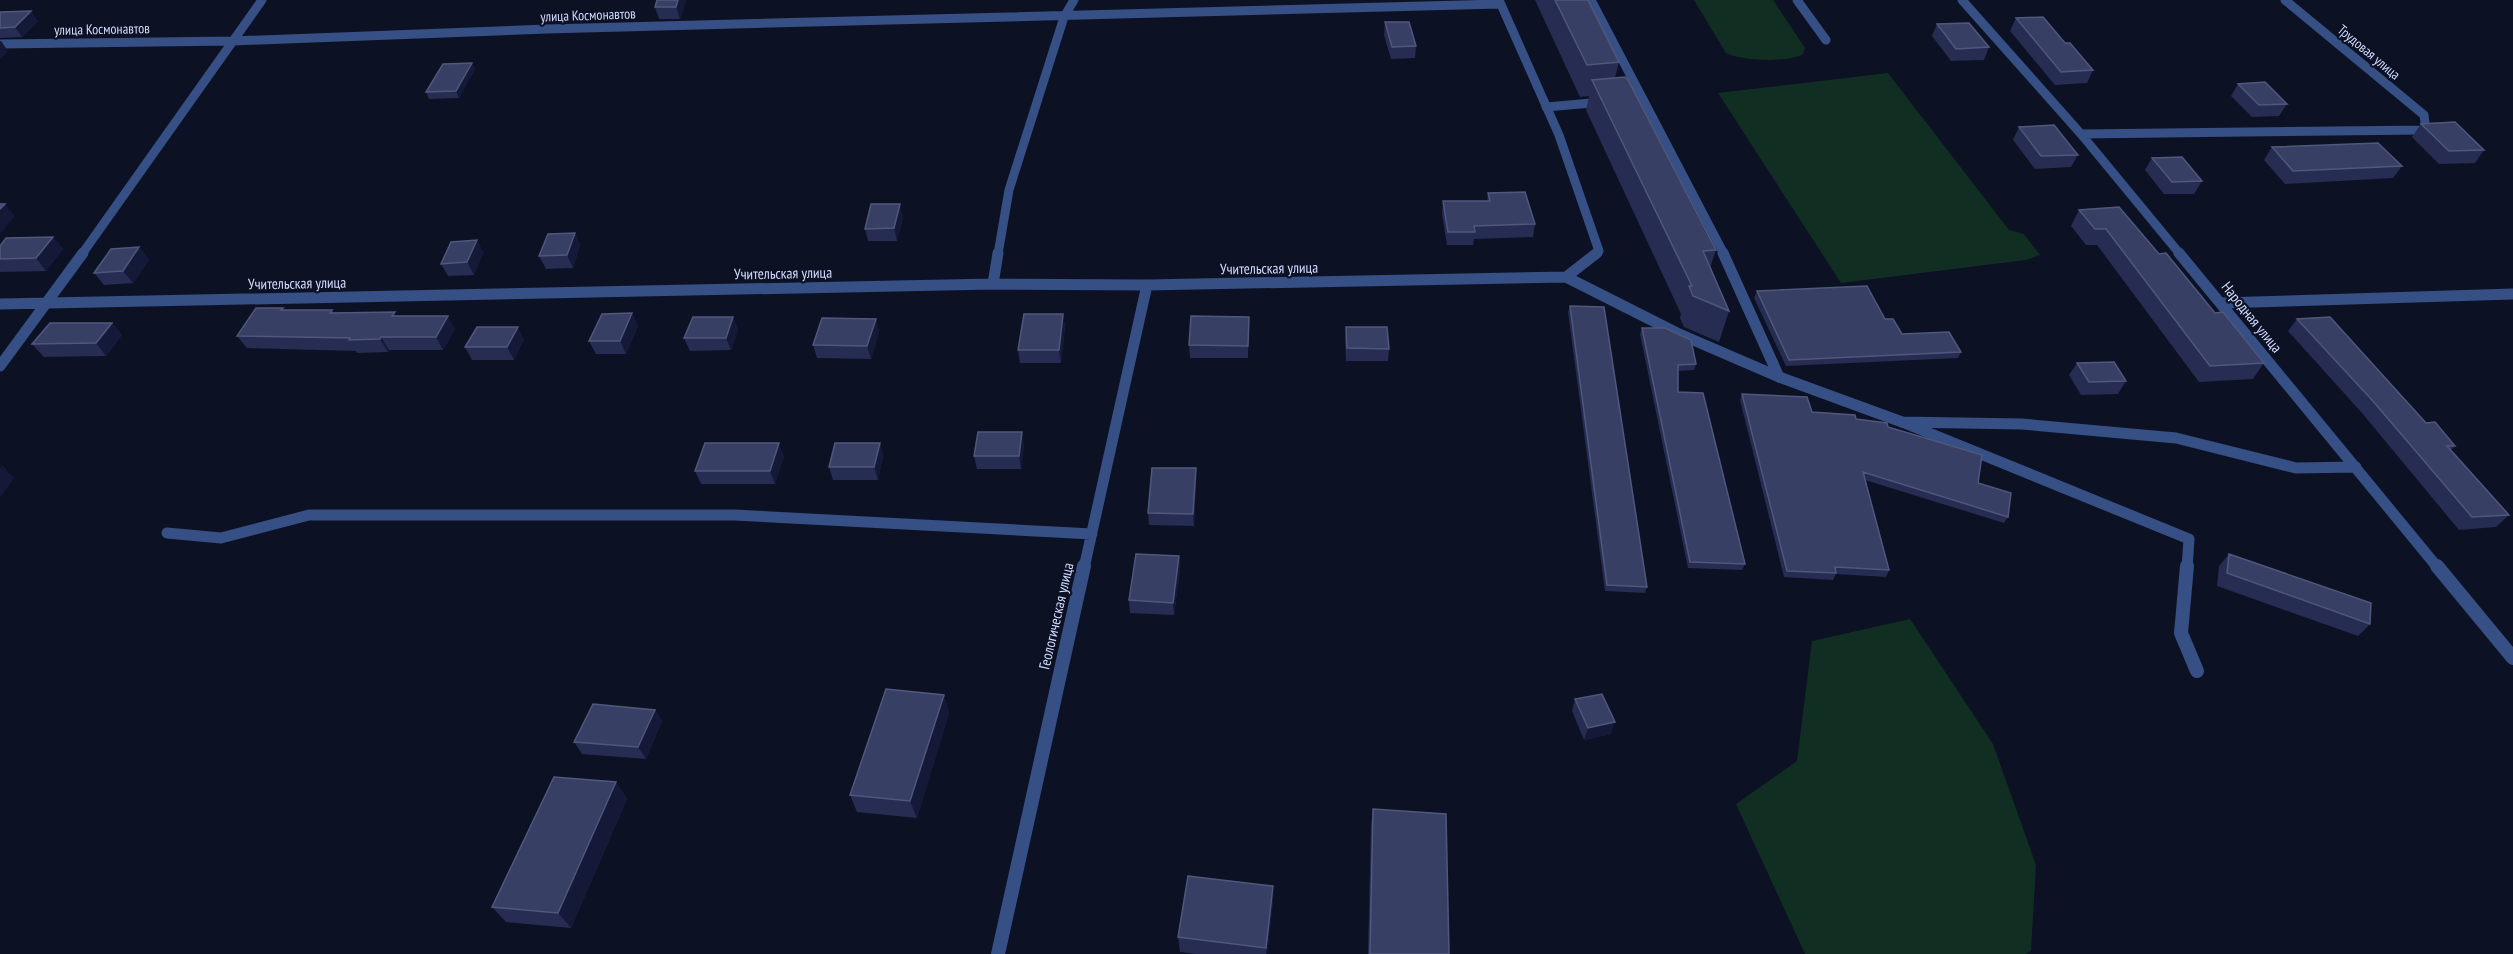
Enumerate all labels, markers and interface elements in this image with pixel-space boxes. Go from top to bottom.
street label: улица Космонавтов [540,4,636,26]
street label: улица Космонавтов [54,19,150,39]
street label: Трудовая улица [2334,21,2404,83]
street label: Учительская улица [1220,258,1318,278]
street label: Учительская улица [734,263,832,283]
street label: Учительская улица [248,273,346,293]
street label: Народная улица [2218,278,2286,356]
street label: Геологическая улица [1034,561,1078,671]

